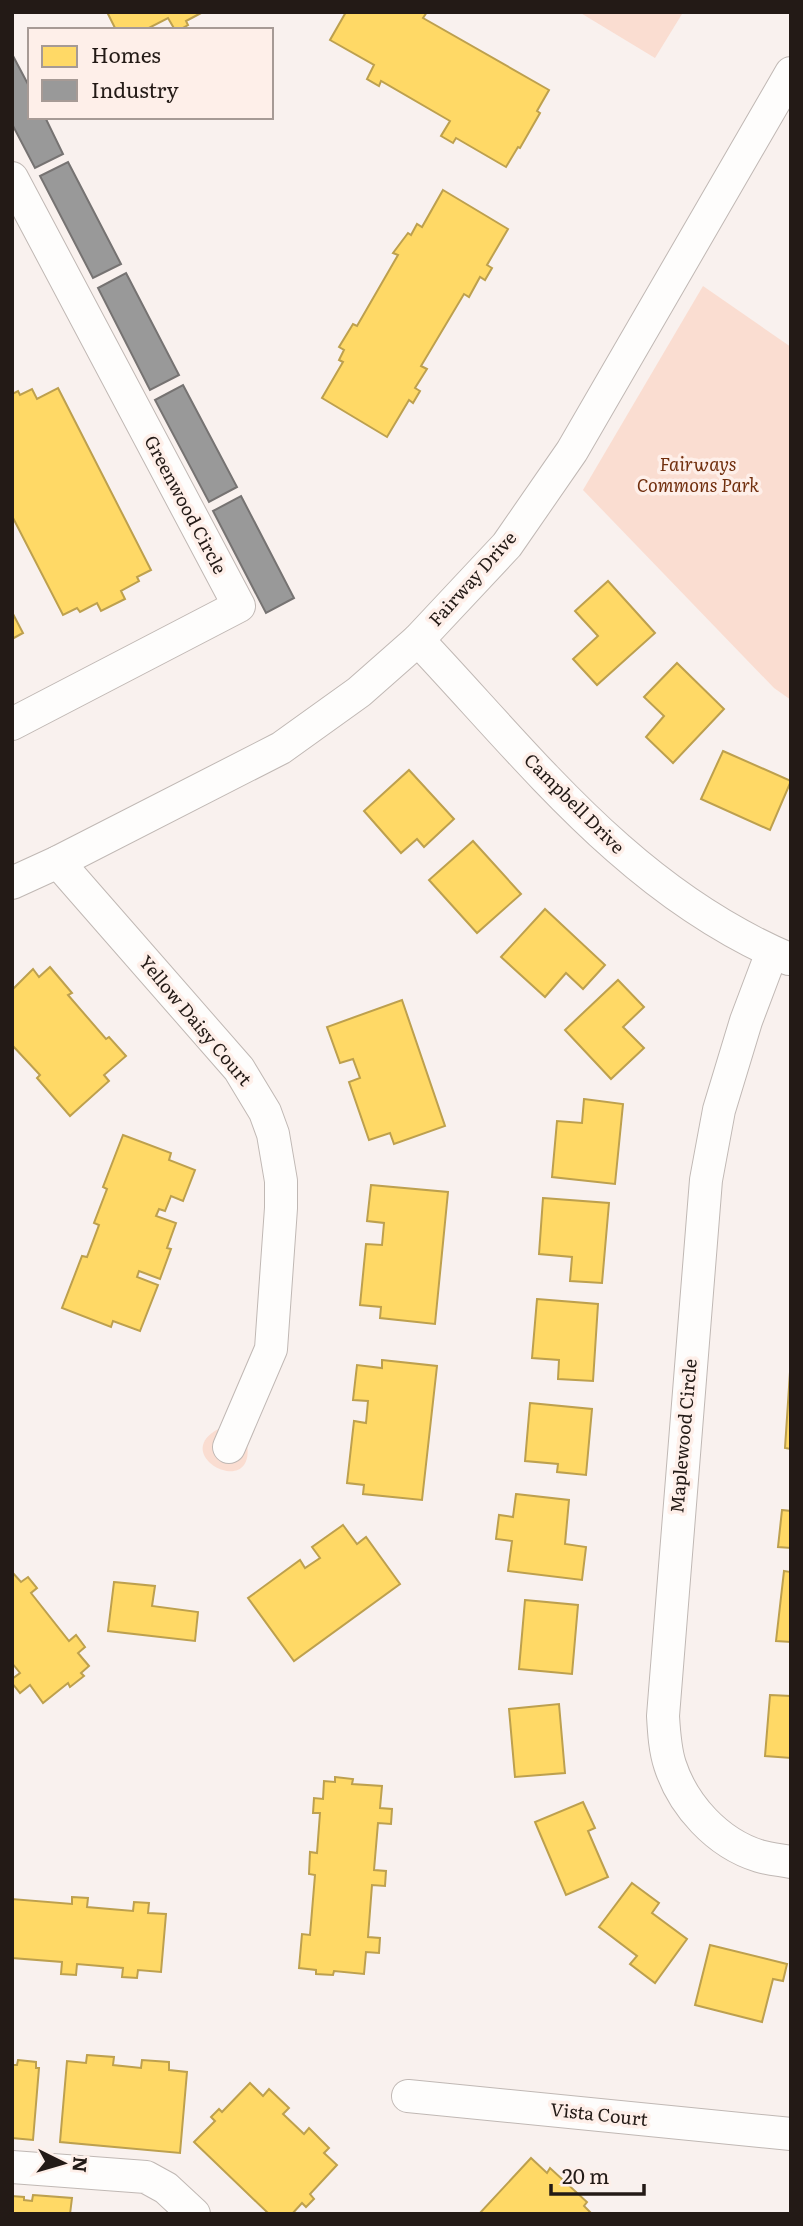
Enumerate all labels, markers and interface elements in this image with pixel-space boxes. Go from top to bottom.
legend [28,28,273,119]
text: Homes [91,38,161,69]
text: Industry [91,73,179,104]
street label: Greenwood Circle [138,430,234,578]
park label: Fairways Commons Park [637,450,759,498]
street label: Fairway Drive [422,524,522,632]
street label: Campbell Drive [519,746,632,859]
street label: Yellow Daisy Court [133,949,259,1092]
street label: Maplewood Circle [662,1358,703,1514]
street label: Vista Court [549,2095,650,2132]
north arrow [28,2128,98,2198]
scale bar [551,2152,644,2196]
text: N [66,2155,96,2174]
text: 20 m [562,2159,609,2190]

